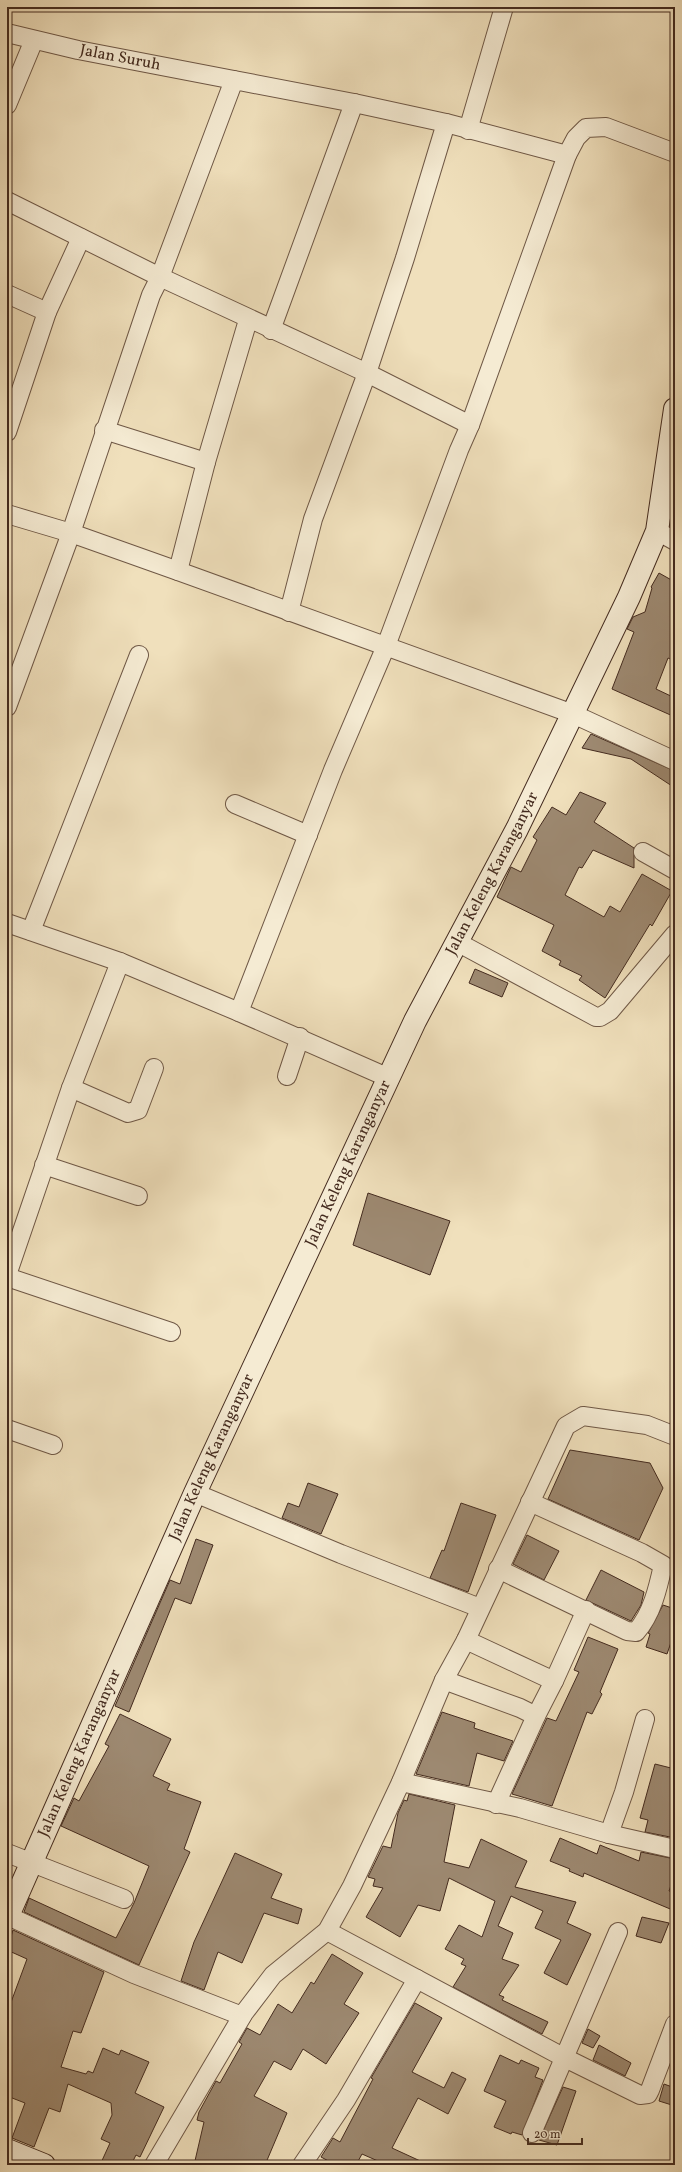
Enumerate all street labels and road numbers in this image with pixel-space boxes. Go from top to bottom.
street label: Jalan Suruh [78,40,163,77]
street label: Jalan Keleng Karanganyar [441,788,544,959]
street label: Jalan Keleng Karanganyar [300,1077,397,1251]
street label: Jalan Keleng Karanganyar [164,1370,260,1544]
street label: Jalan Keleng Karanganyar [33,1666,127,1841]

